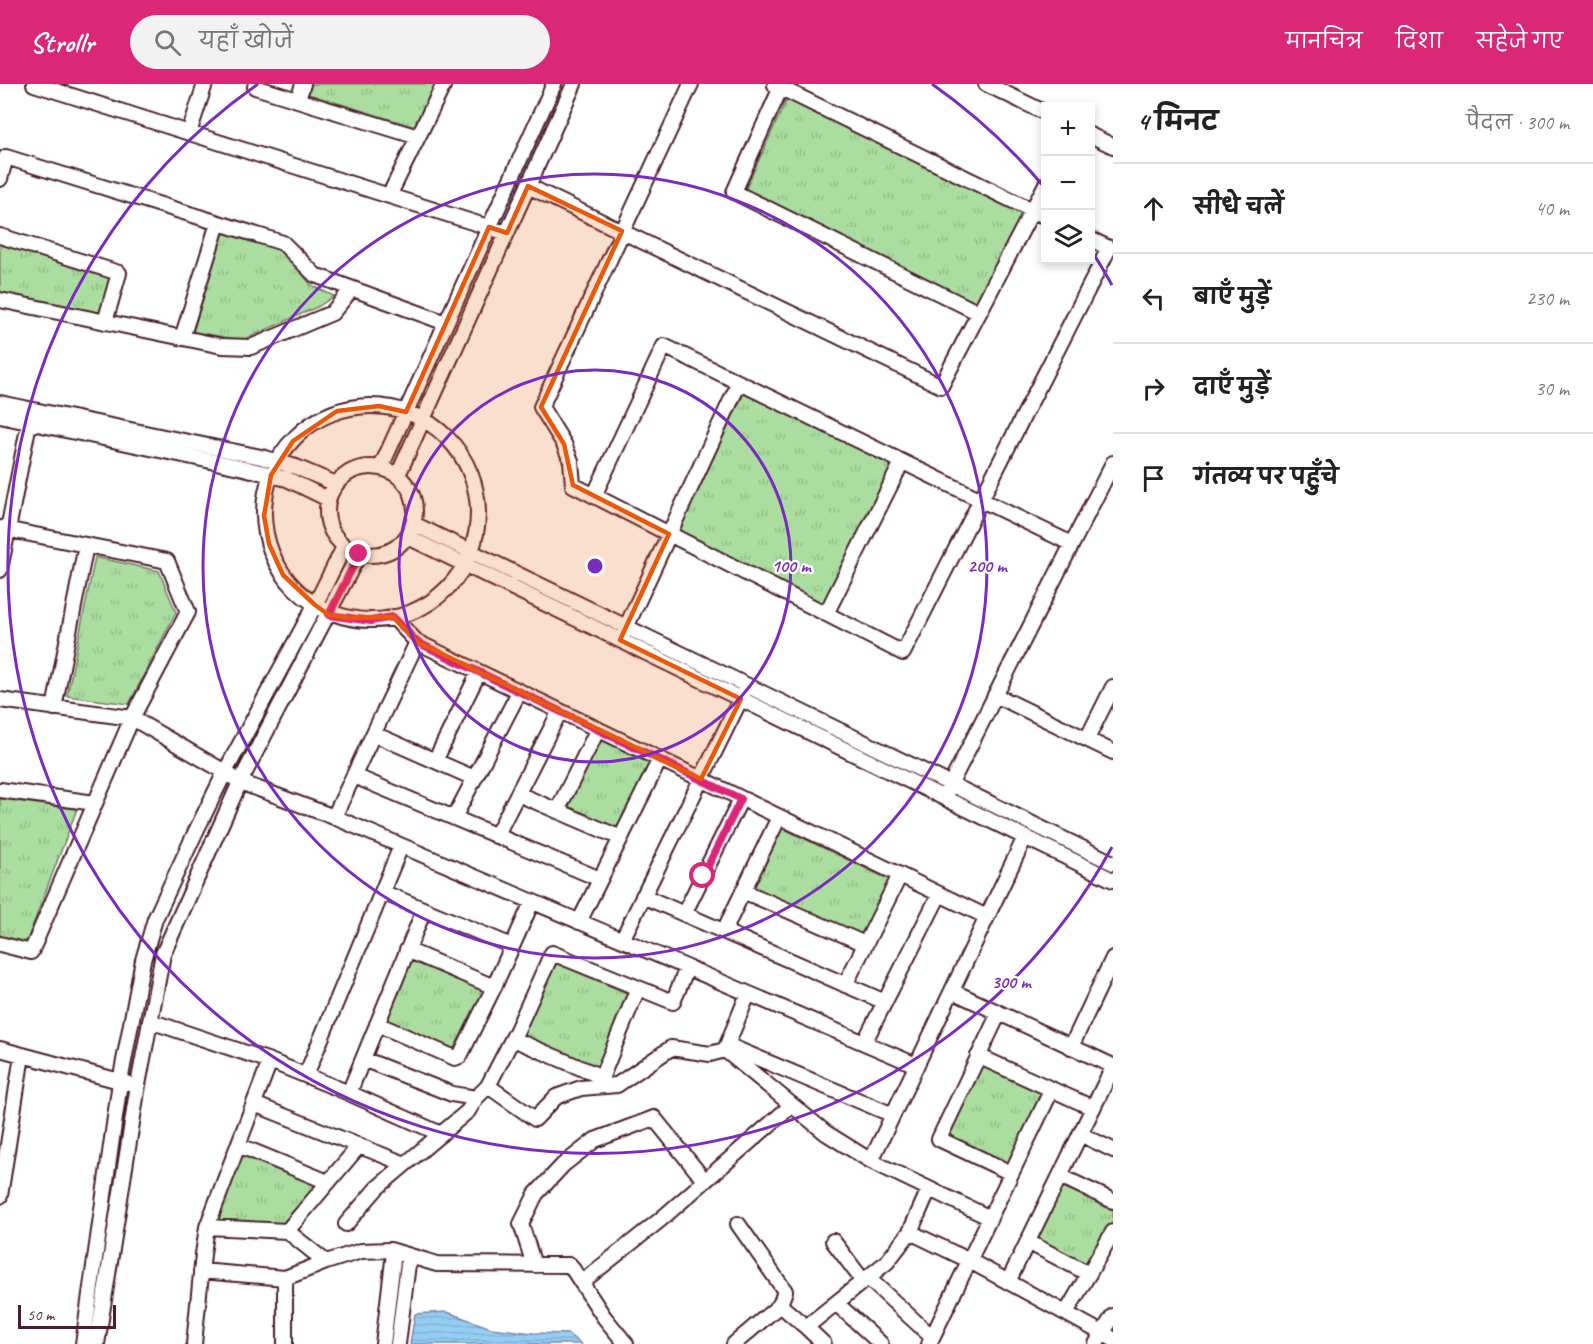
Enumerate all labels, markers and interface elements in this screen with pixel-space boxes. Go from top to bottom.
search box [130,15,550,69]
text: Strollr [30,25,94,60]
icon: search [151,26,184,59]
text: यहाँ खोजें [199,27,293,55]
text: मानचित्र [1285,28,1362,54]
text: दिशा [1395,28,1443,54]
text: सहेजे गए [1476,28,1563,54]
map controls [1041,102,1095,264]
button: + [1041,102,1095,156]
text: 4 मिनट [1137,105,1218,138]
text: पैदल · 300 m [1466,110,1569,135]
button: − [1041,156,1095,210]
icon: ahead [1137,192,1170,225]
text: सीधे चलें [1194,193,1284,221]
text: 40 m [1535,196,1569,221]
button: layers [1041,210,1095,264]
icon: left [1137,282,1170,315]
text: बाएँ मुड़ें [1194,283,1271,311]
text: 230 m [1526,286,1569,311]
icon: right [1137,372,1170,405]
text: दाएँ मुड़ें [1194,373,1270,401]
text: 30 m [1535,376,1569,401]
icon: arrive [1137,462,1170,495]
text: गंतव्य पर पहुँचे [1194,463,1338,491]
route end [345,540,371,566]
text: 100 m [772,555,812,577]
text: 200 m [968,555,1008,577]
centre of rings [585,556,605,576]
route start [689,862,715,888]
text: 300 m [992,971,1032,993]
scale bar [18,1302,116,1330]
text: 50 m [27,1305,54,1325]

